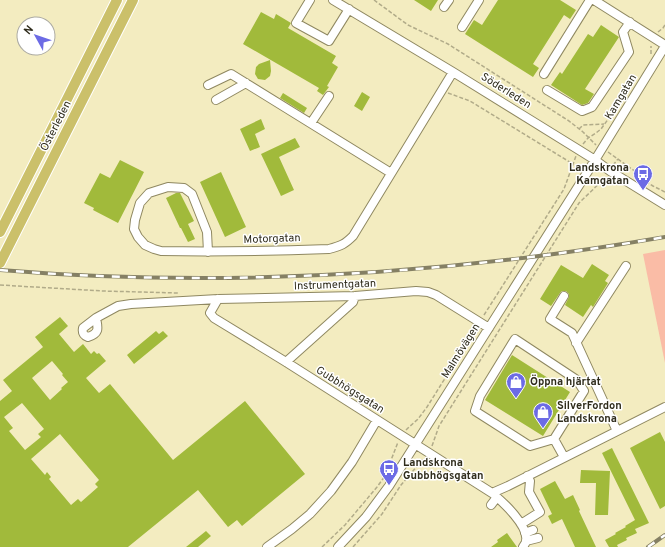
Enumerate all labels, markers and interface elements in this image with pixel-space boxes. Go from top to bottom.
north arrow [16,16,56,56]
text: N [21,23,37,38]
street label: Söderleden [478,70,534,112]
street label: Kamgatan [602,72,640,122]
street label: Österleden [37,98,75,153]
place label: Landskrona Kamgatan [569,161,629,188]
bus stop icon: Landskrona Kamgatan [632,163,654,191]
street label: Motorgatan [243,231,301,247]
street label: Instrumentgatan [294,277,376,293]
street label: Malmövägen [439,321,483,381]
street label: Gubbhögsgatan [313,363,387,417]
shop icon: Öppna hjärtat [505,371,527,399]
place label: Öppna hjärtat [530,374,601,389]
place label: SilverFordon Landskrona [557,399,622,426]
shop icon: SilverFordon Landskrona [532,401,554,429]
place label: Landskrona Gubbhögsgatan [403,456,484,483]
bus stop icon: Landskrona Gubbhögsgatan [378,458,400,486]

